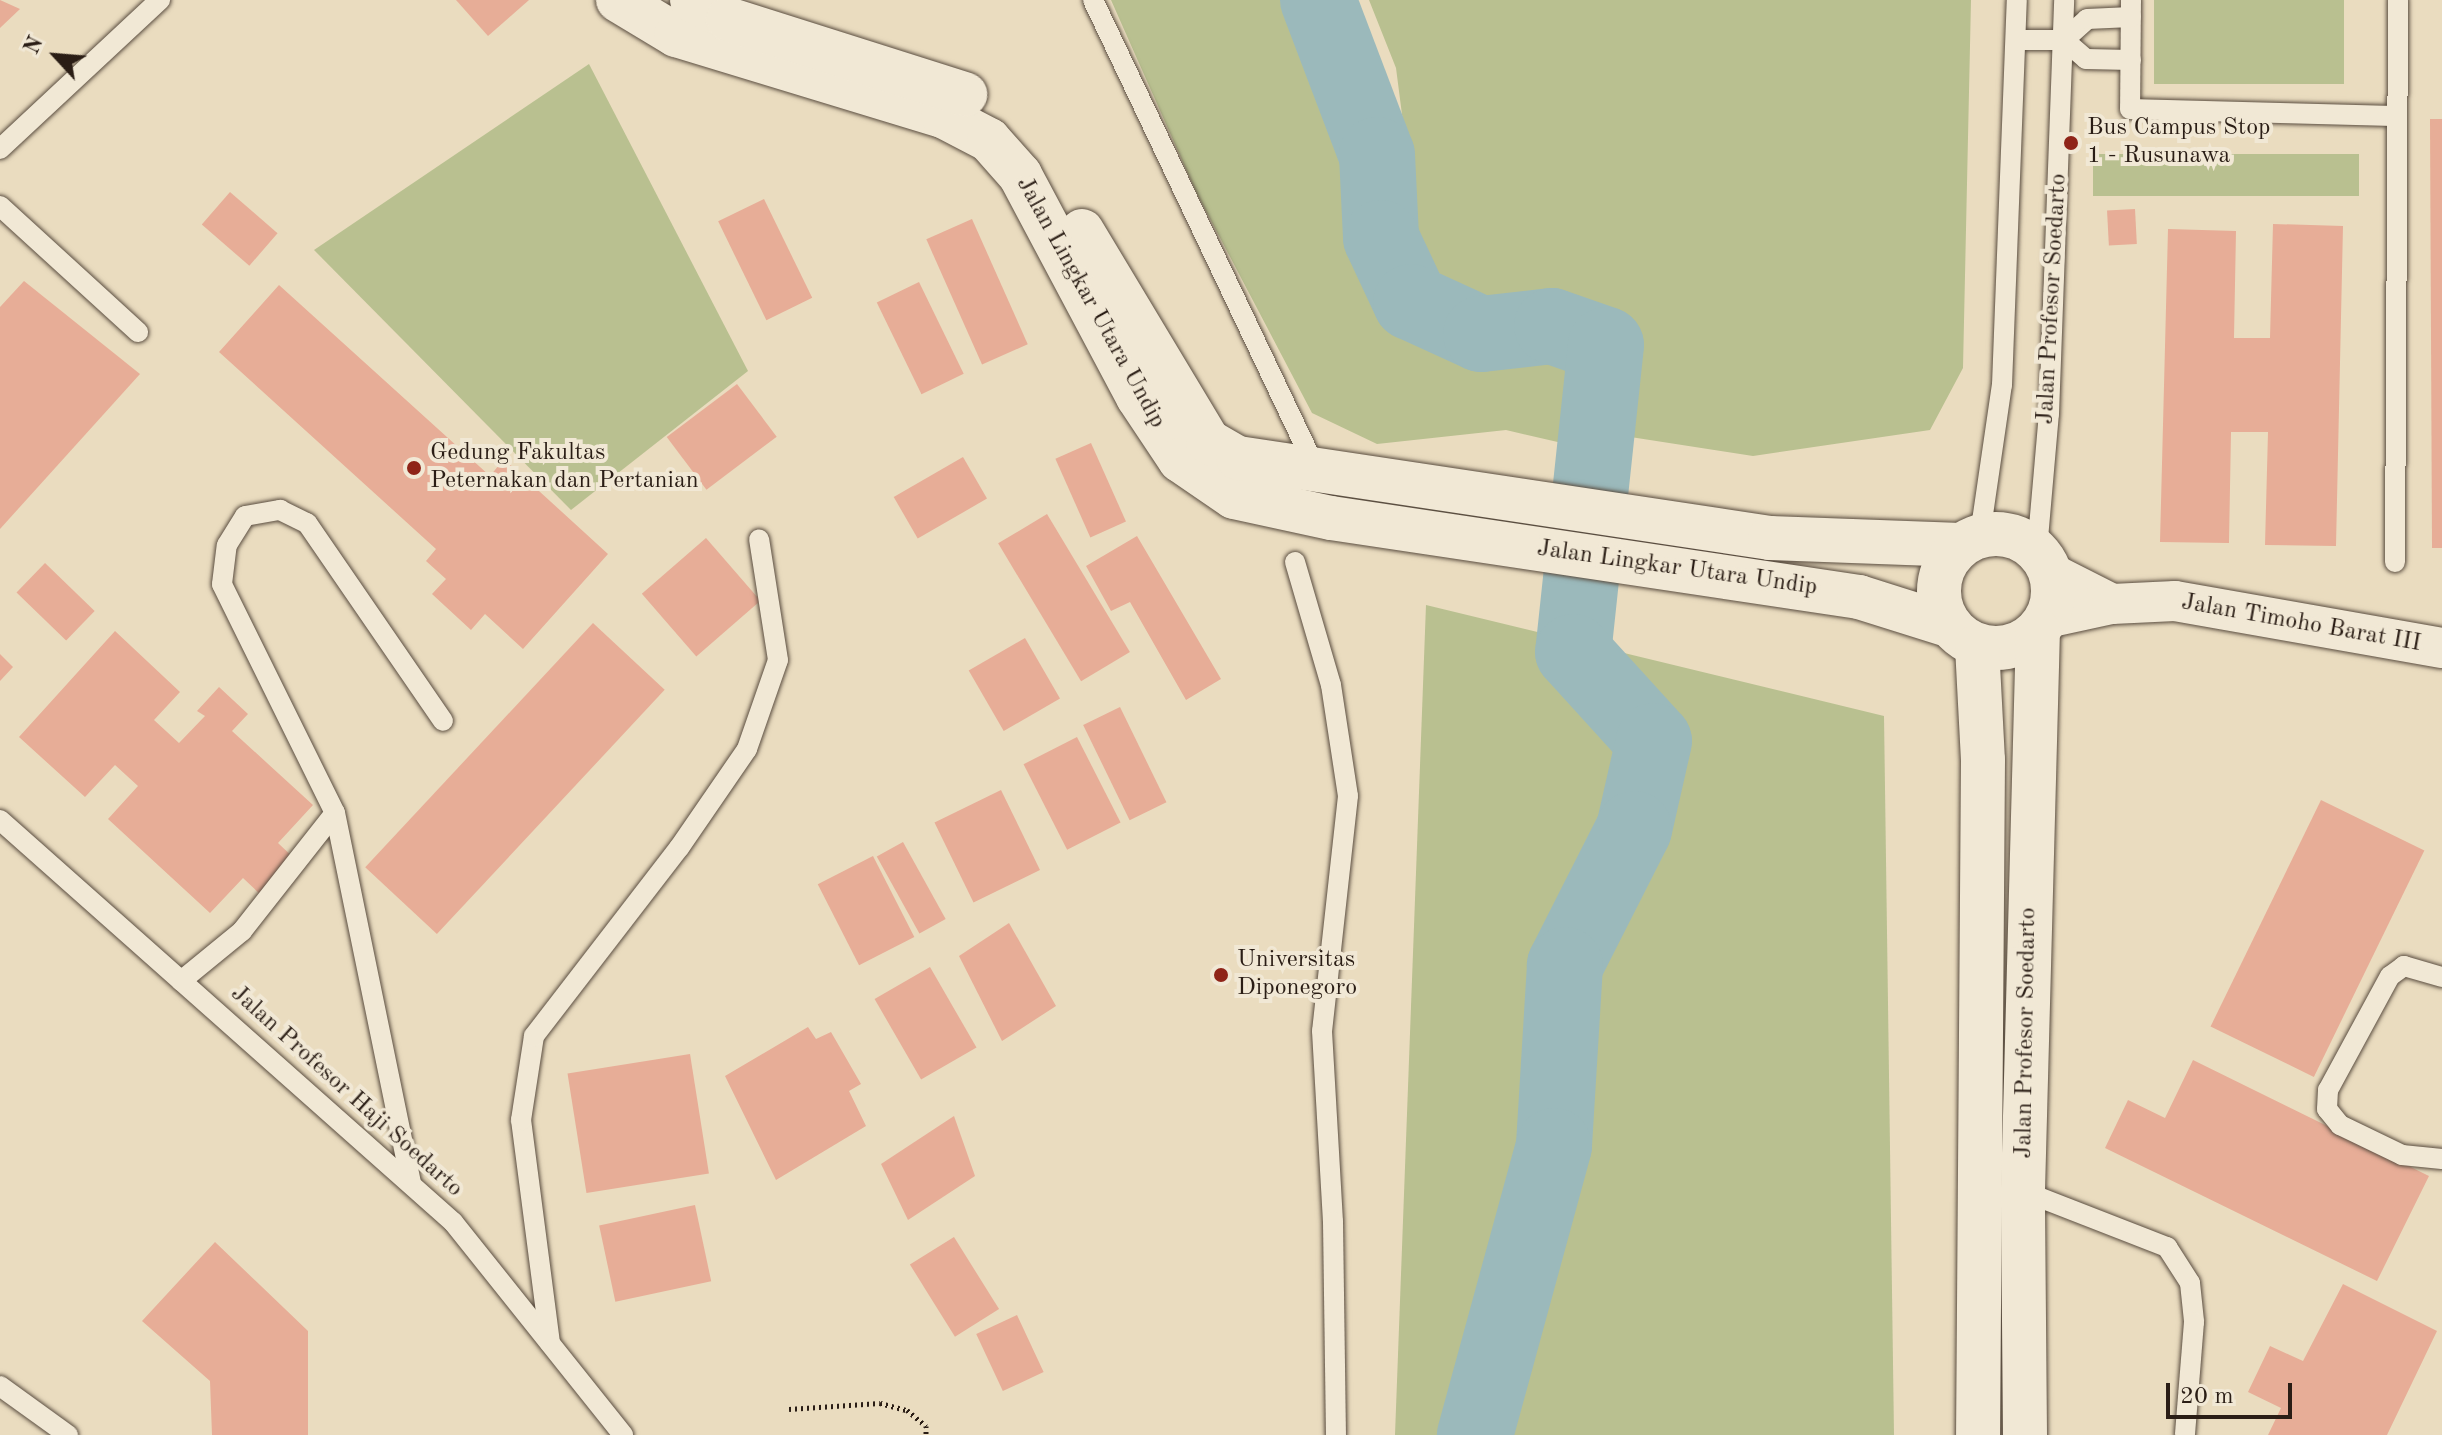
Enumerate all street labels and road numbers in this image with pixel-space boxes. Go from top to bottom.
street label: Jalan Lingkar Utara Undip [1009,172,1171,434]
street label: Jalan Profesor Soedarto [2032,173,2074,425]
street label: Jalan Lingkar Utara Undip [1535,535,1819,603]
street label: Jalan Timoho Barat III [2179,589,2423,659]
street label: Jalan Profesor Soedarto [2010,907,2044,1159]
street label: Jalan Profesor Haji Soedarto [224,980,468,1204]

